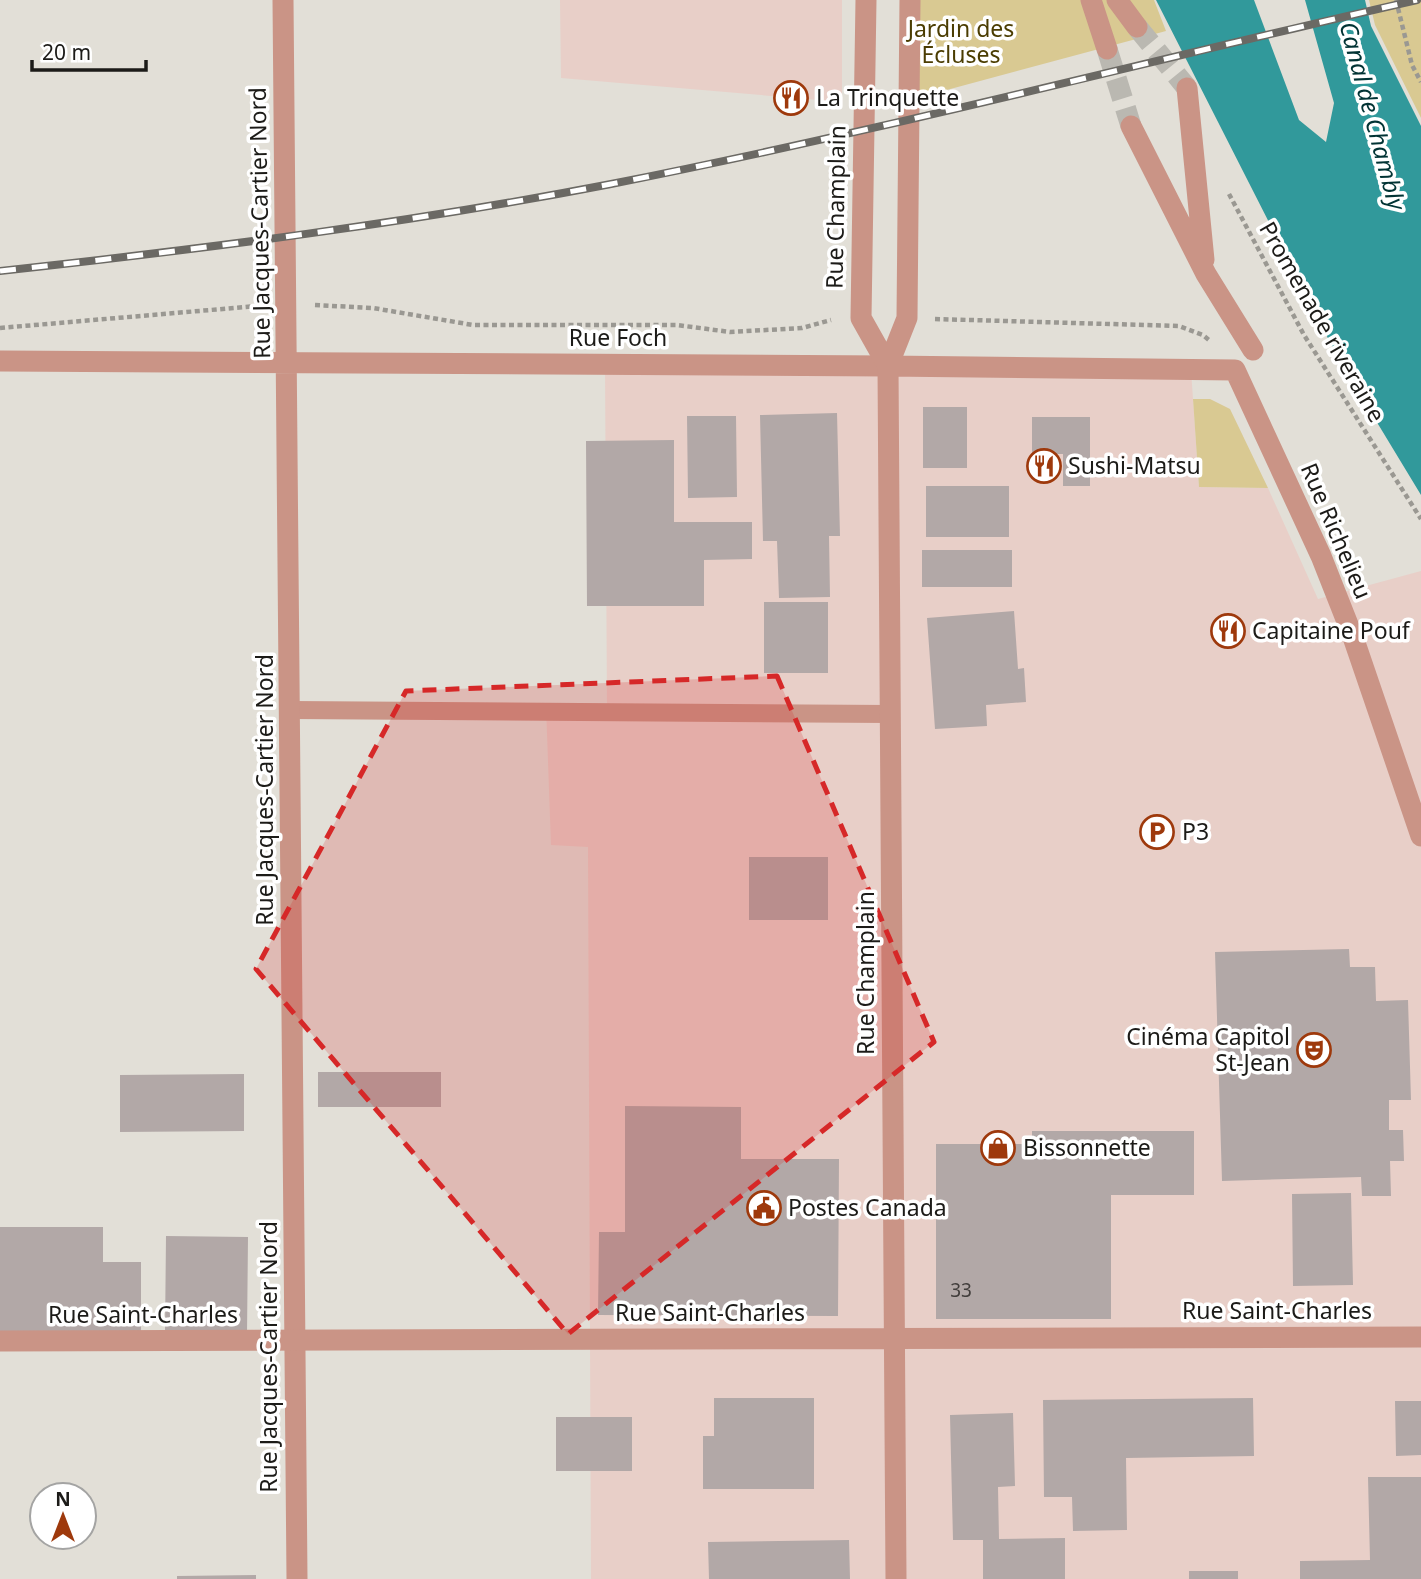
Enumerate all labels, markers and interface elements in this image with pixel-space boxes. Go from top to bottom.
park label: Jardin des Écluses [906,12,1014,70]
water label: Canal de Chambly [1332,18,1415,215]
scale bar [32,28,145,72]
text: 20 m [42,38,91,66]
restaurant icon: La Trinquette [772,79,810,117]
place label: La Trinquette [816,81,959,113]
street label: Rue Jacques-Cartier Nord [241,87,277,359]
street label: Rue Champlain [818,125,852,289]
street label: Promenade riveraine [1252,215,1393,428]
street label: Rue Foch [569,321,667,353]
restaurant icon: Sushi-Matsu [1025,447,1063,485]
place label: Sushi-Matsu [1068,449,1201,481]
street label: Rue Richelieu [1294,458,1380,604]
restaurant icon: Capitaine Pouf [1209,612,1247,650]
place label: Capitaine Pouf [1252,614,1411,646]
street label: Rue Jacques-Cartier Nord [248,654,280,926]
parking icon: P3 [1138,813,1176,851]
place label: P3 [1182,815,1209,847]
street label: Rue Champlain [849,891,881,1055]
place label: Cinéma Capitol St-Jean [1126,1020,1290,1078]
theatre icon: Cinéma Capitol St-Jean [1295,1031,1333,1069]
shop icon: Bissonnette [979,1129,1017,1167]
place label: Bissonnette [1023,1131,1151,1163]
public building icon: Postes Canada [745,1189,783,1227]
place label: Postes Canada [788,1191,947,1223]
street label: Rue Jacques-Cartier Nord [252,1221,284,1493]
house number: 33 [950,1277,972,1303]
street label: Rue Saint-Charles [1182,1294,1372,1326]
street label: Rue Saint-Charles [615,1296,805,1328]
street label: Rue Saint-Charles [48,1298,238,1330]
north arrow [28,1481,98,1551]
text: N [55,1486,71,1512]

